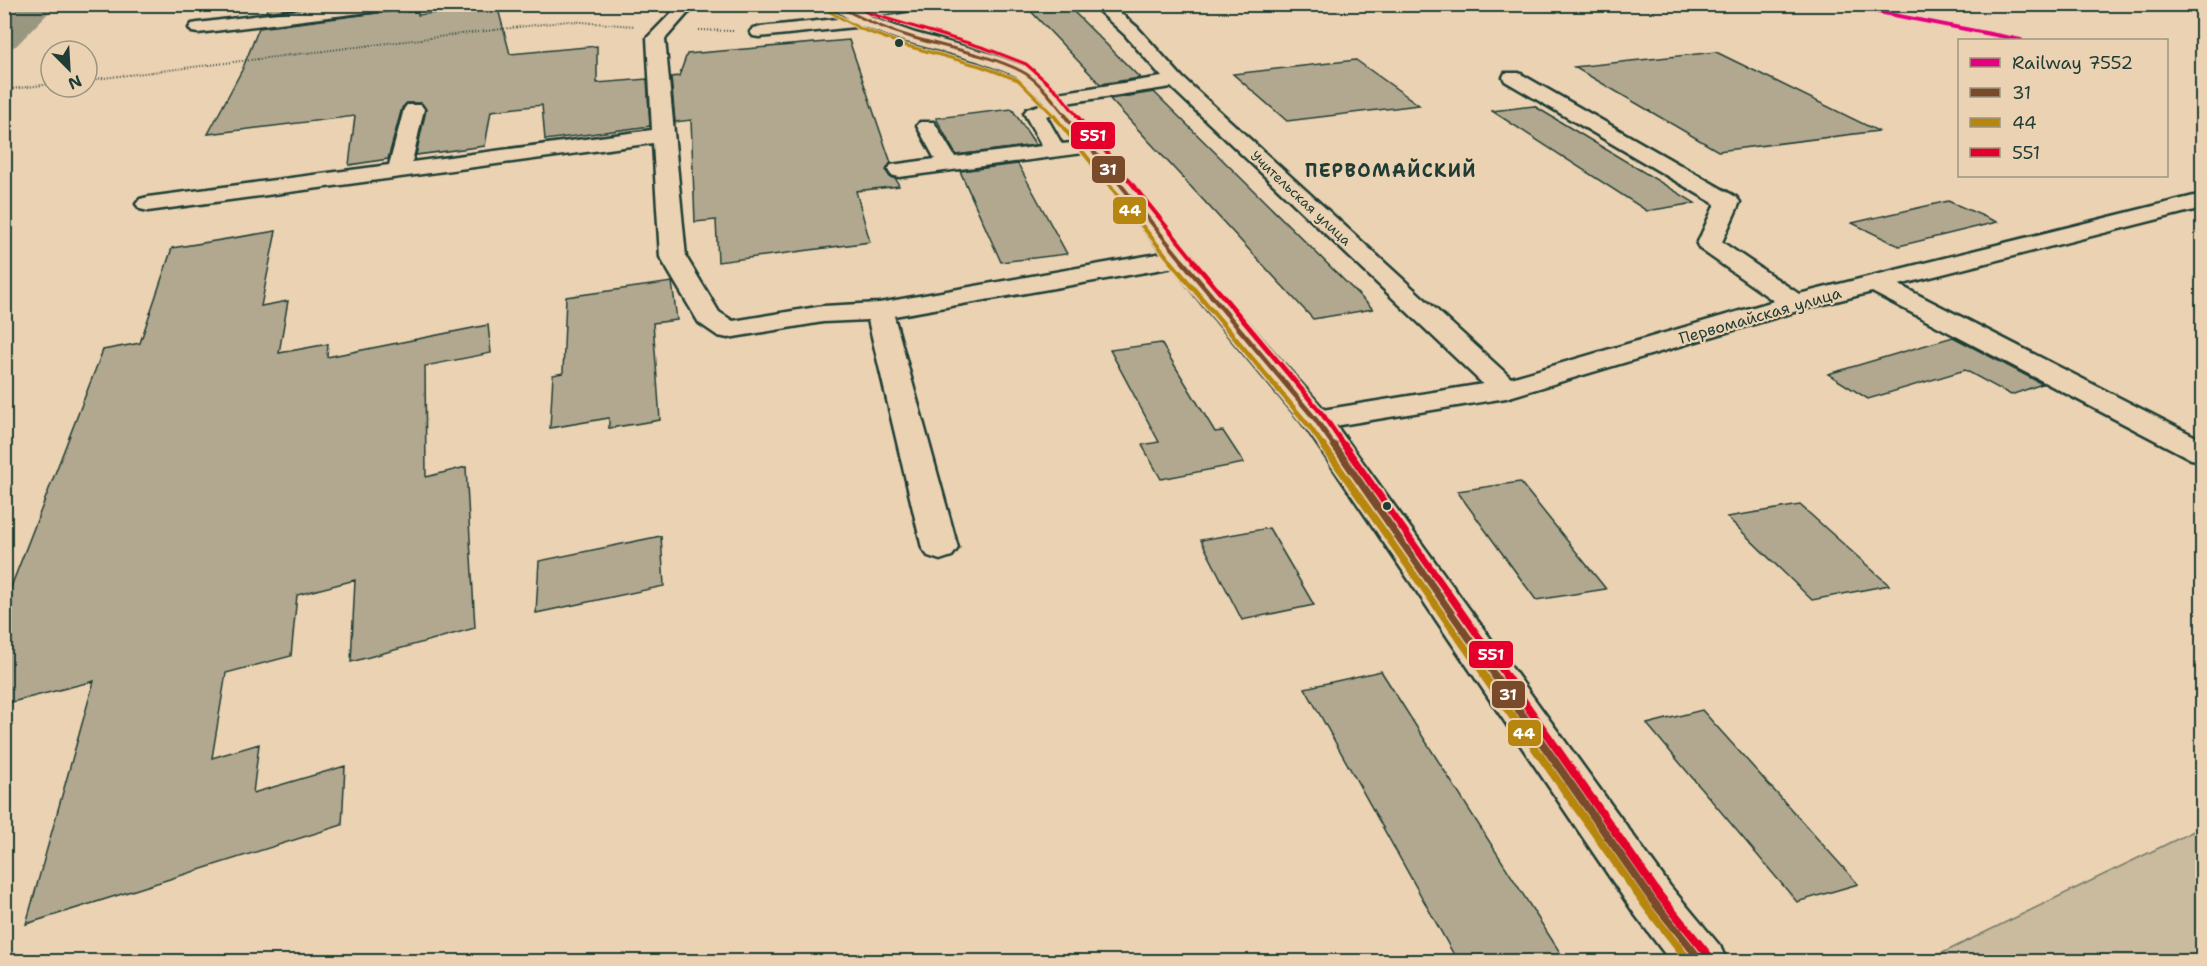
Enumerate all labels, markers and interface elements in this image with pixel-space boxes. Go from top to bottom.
unlabelled marker [893,37,905,49]
north arrow [39,39,99,99]
legend [1958,39,2168,177]
text: Railway 7552 [2012,51,2133,75]
text: N [65,70,85,94]
text: 31 [2012,81,2031,105]
text: 44 [2012,111,2037,135]
line badge: 551 [1070,121,1116,150]
text: 551 [1080,125,1106,146]
text: 551 [2012,141,2040,165]
street label: Учительская улица [1247,147,1355,250]
line badge: 31 [1091,155,1126,184]
district label: ПЕРВОМАЙСКИЙ [1305,158,1477,183]
text: 31 [1099,159,1117,180]
line badge: 44 [1112,196,1147,225]
text: 44 [1119,200,1141,221]
street label: Первомайская улица [1677,282,1844,349]
unlabelled marker [1381,500,1393,512]
line badge: 551 [1468,640,1514,669]
text: 551 [1478,644,1504,665]
line badge: 31 [1491,680,1526,709]
text: 31 [1499,684,1517,705]
line badge: 44 [1507,719,1542,747]
text: 44 [1513,723,1535,744]

